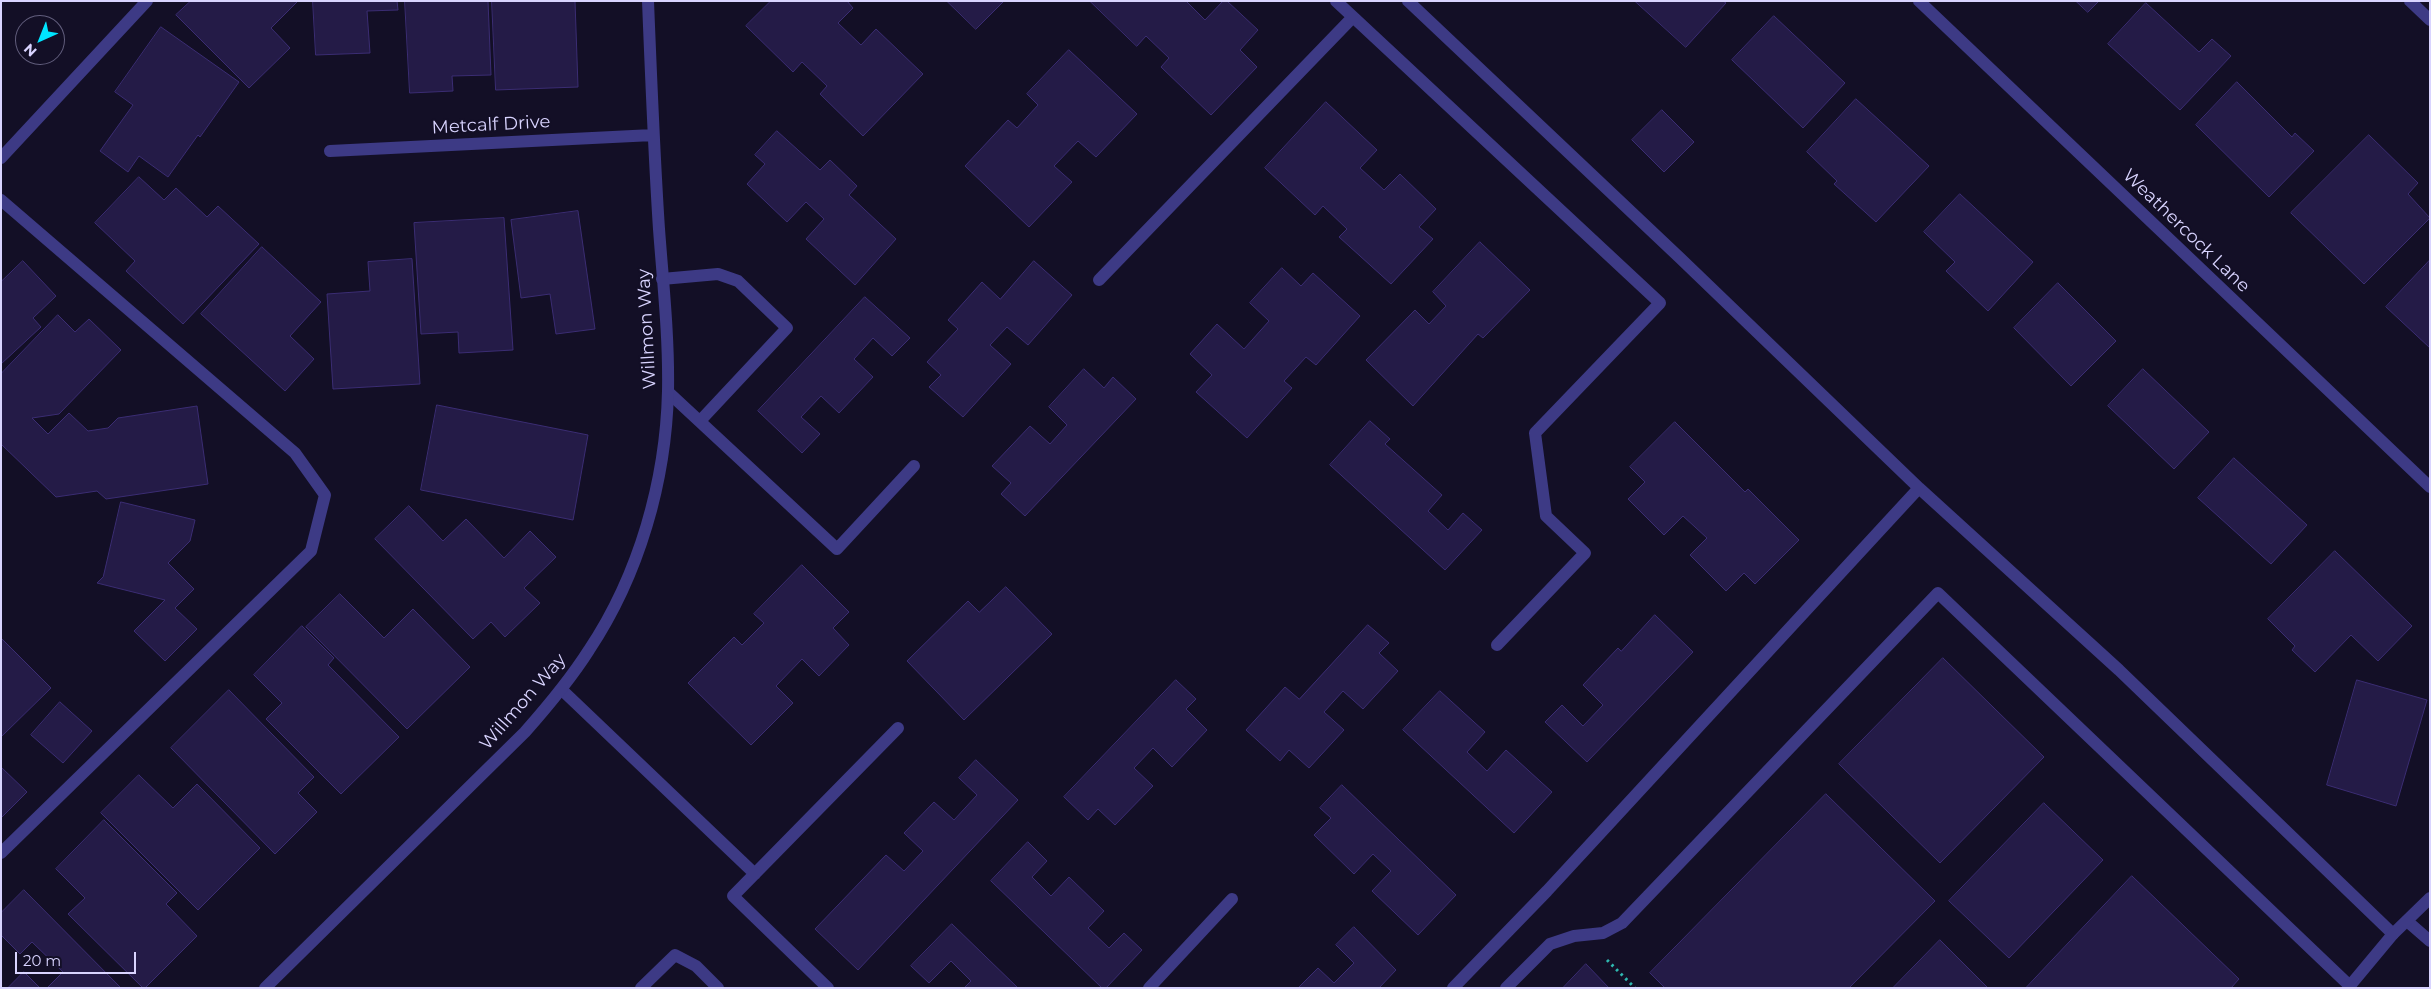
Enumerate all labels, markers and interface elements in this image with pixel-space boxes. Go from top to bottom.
north arrow [15,15,65,65]
text: N [20,40,41,60]
street label: Metcalf Drive [431,111,551,139]
street label: Weathercock Lane [2118,165,2254,297]
street label: Willmon Way [633,268,661,390]
street label: Willmon Way [475,649,571,755]
scale bar [18,942,139,974]
text: 20 m [23,951,61,970]

